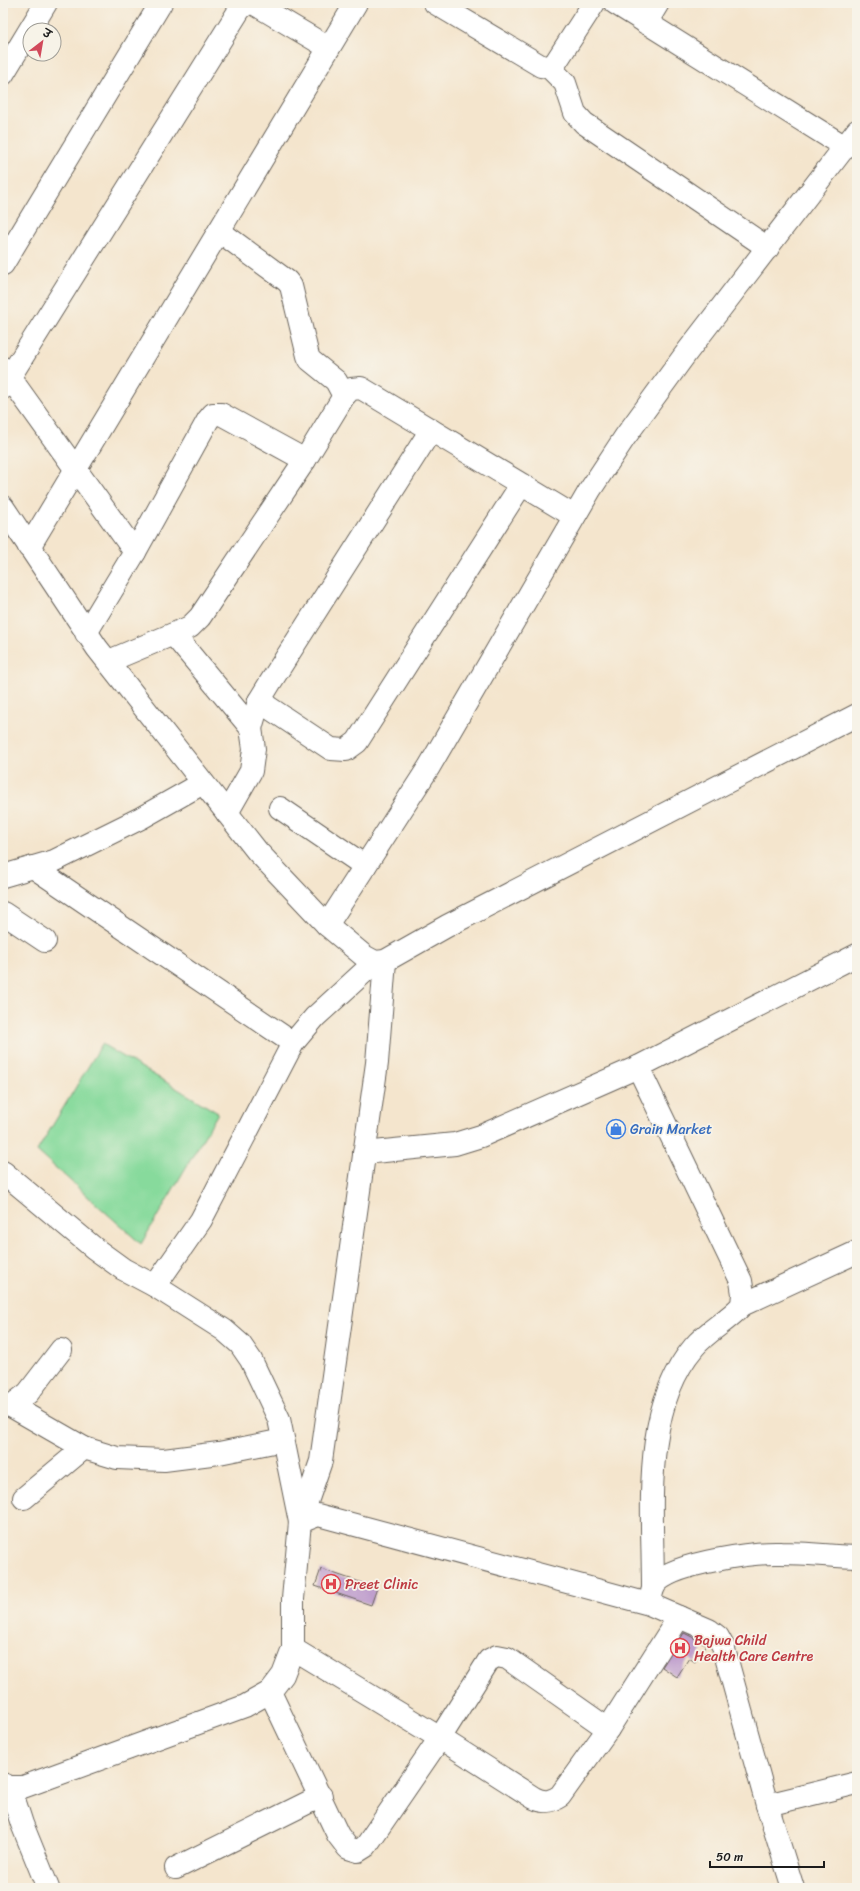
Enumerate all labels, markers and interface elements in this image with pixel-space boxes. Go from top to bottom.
north arrow [22,22,62,62]
text: उ [38,23,56,45]
place label: Grain Market [630,1117,712,1142]
shop icon: Grain Market [605,1118,627,1140]
place label: Preet Clinic [345,1572,418,1597]
hospital icon: Preet Clinic [320,1573,342,1595]
place label: Bajwa Child Health Care Centre [694,1628,813,1669]
hospital icon: Bajwa Child Health Care Centre [669,1637,691,1659]
scale bar [710,1843,824,1869]
text: 50 m [716,1846,743,1868]

